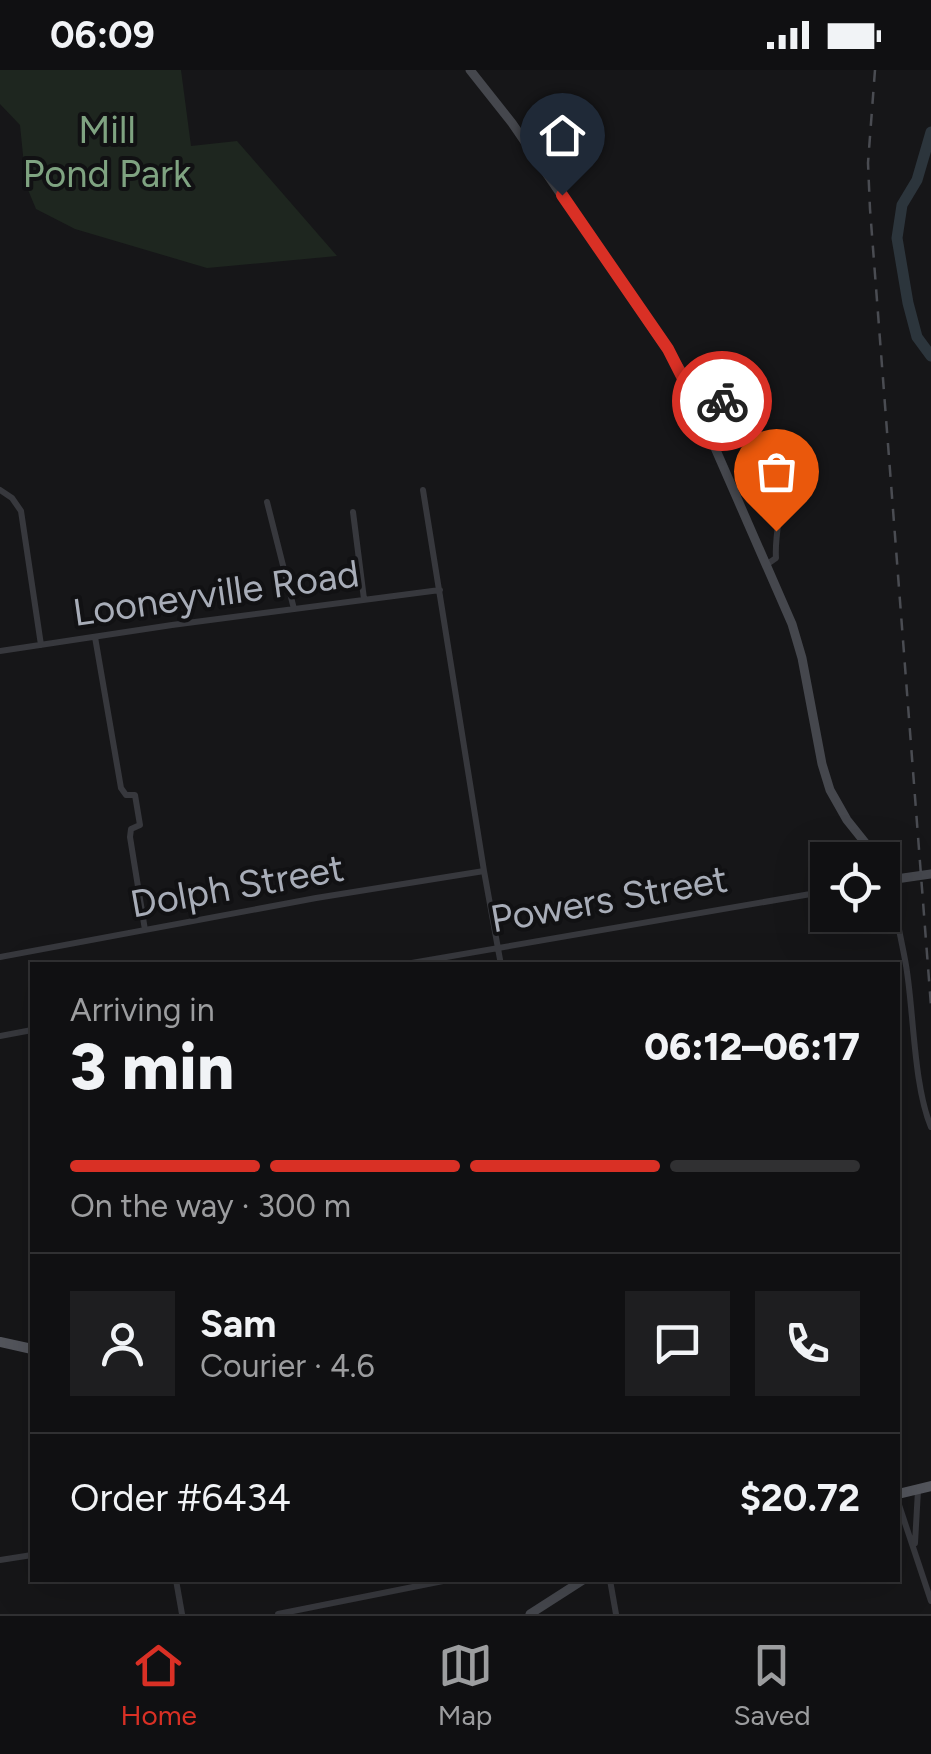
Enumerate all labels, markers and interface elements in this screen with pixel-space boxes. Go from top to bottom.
text: 06:09 [50,12,155,58]
pin [520,93,605,196]
park label: Mill Pond Park [23,107,192,197]
icon: home [535,108,590,163]
courier [672,351,772,451]
icon: bike [695,374,750,429]
pin [734,429,819,532]
icon: bag [749,444,804,499]
street label: Looneyville Road [70,550,362,636]
map controls [810,842,900,932]
button: locate [810,842,900,932]
street label: Dolph Street [127,845,347,927]
street label: Powers Street [487,856,731,942]
text: Arriving in [70,991,215,1029]
text: 06:12–06:17 [644,1024,860,1070]
text: 3 min [70,1027,234,1105]
text: On the way · 300 m [70,1187,351,1225]
button: person [70,1291,175,1396]
button: chat [625,1291,730,1396]
button: phone [755,1291,860,1396]
text: Sam [200,1301,276,1347]
text: Courier · 4.6 [200,1347,375,1385]
text: Order #6434 [70,1475,291,1521]
text: $20.72 [740,1475,860,1521]
tab: Home [120,1638,197,1732]
tab: Map [438,1638,493,1732]
tab: Saved [733,1638,811,1732]

